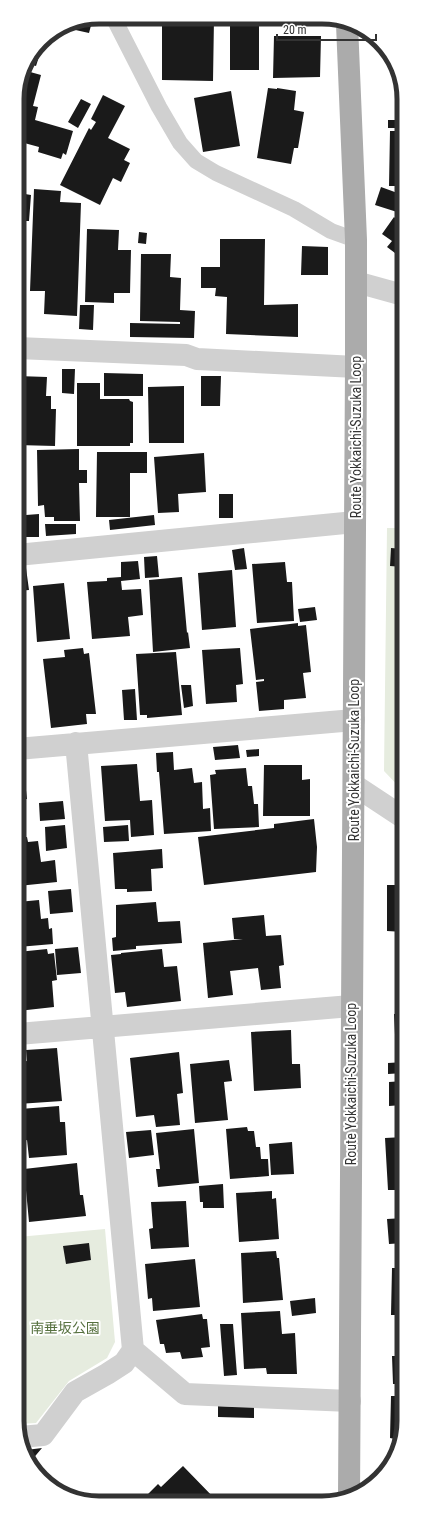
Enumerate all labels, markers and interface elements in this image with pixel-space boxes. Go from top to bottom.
scale bar [277,16,376,42]
text: 20 m [283,23,307,37]
street label: Route Yokkaichi-Suzuka Loop [348,356,364,518]
street label: Route Yokkaichi-Suzuka Loop [346,679,362,841]
street label: Route Yokkaichi-Suzuka Loop [343,1003,359,1165]
park label: 南垂坂公園 [30,1320,100,1336]

